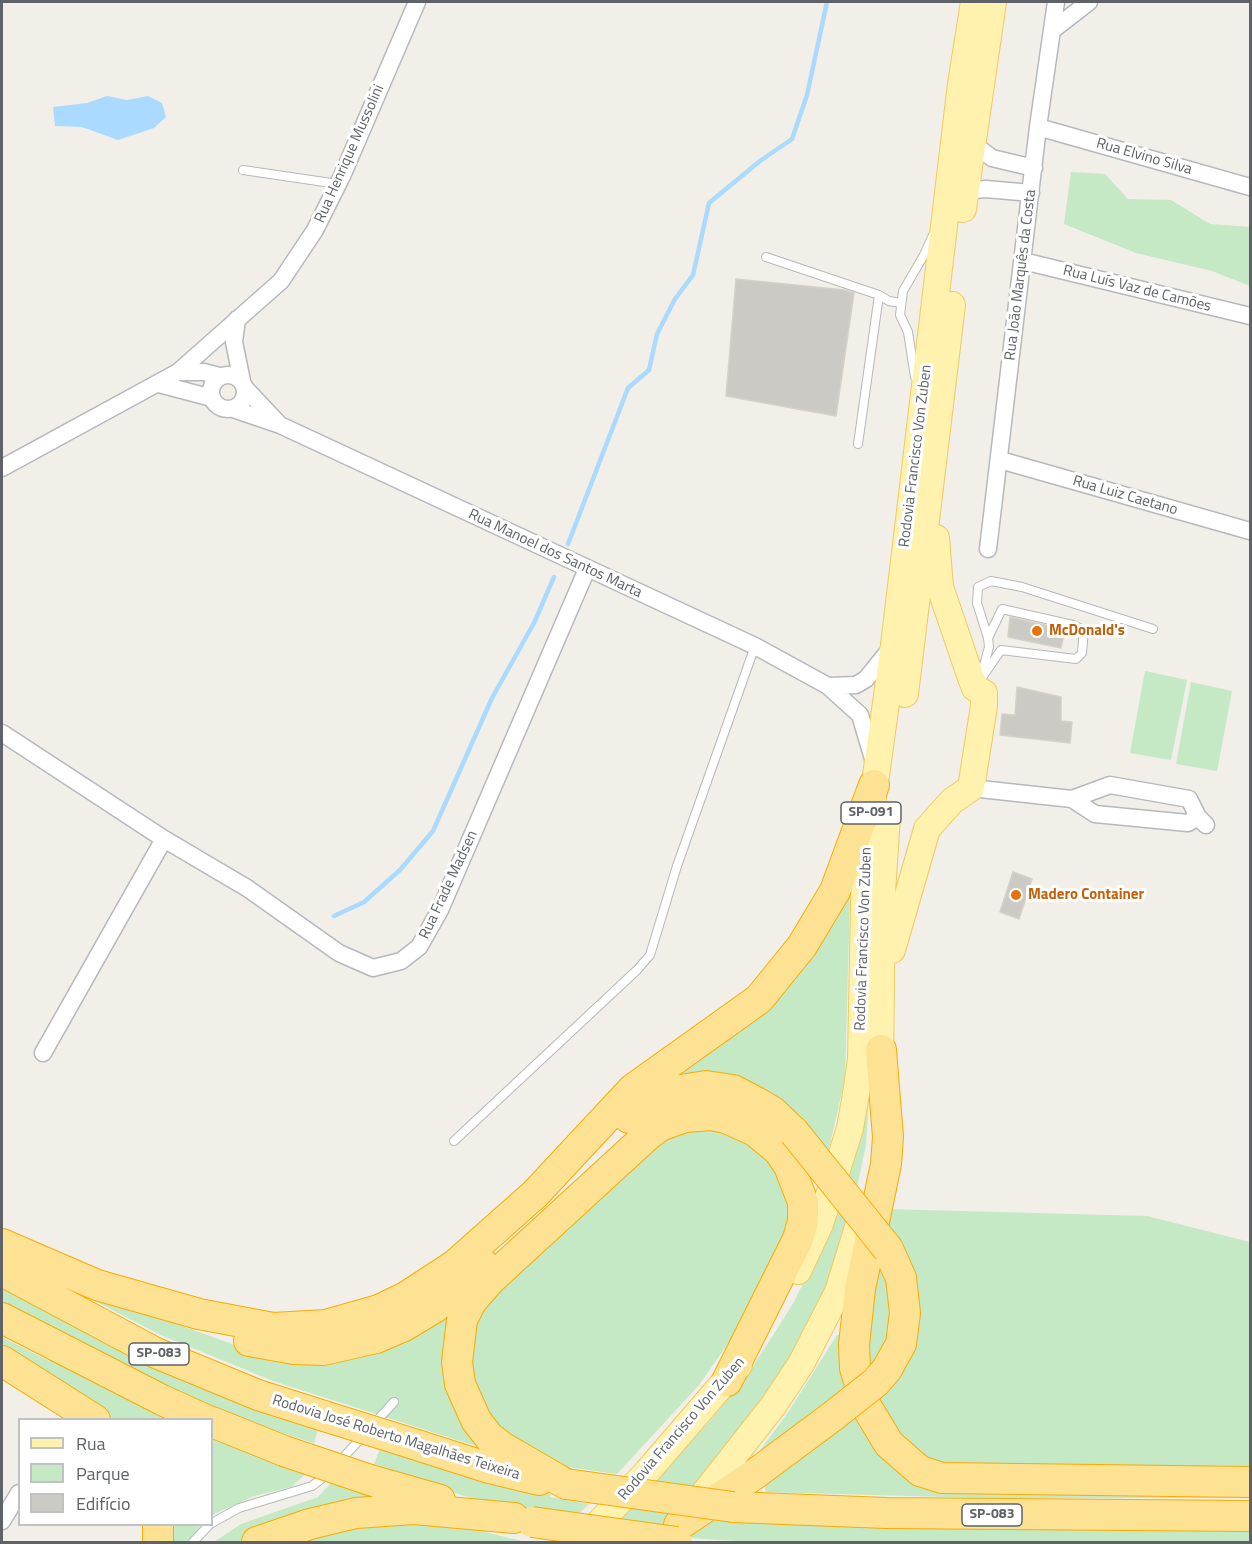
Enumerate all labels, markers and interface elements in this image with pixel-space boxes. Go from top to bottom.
street label: Rua Henrique Mussolini [311,82,389,226]
street label: Rua Elvino Silva [1094,135,1194,179]
street label: Rua João Marquês da Costa [1002,188,1040,362]
street label: Rua Luís Vaz de Camões [1061,262,1213,316]
street label: Rodovia Francisco Von Zuben [896,364,936,548]
street label: Rua Luiz Caetano [1070,472,1180,520]
street label: Rua Manoel dos Santos Marta [465,506,645,602]
place label: McDonald's [1049,622,1125,640]
marker: McDonald's [1030,624,1044,638]
road number: SP-091 [841,802,901,824]
street label: Rua Frade Madsen [416,828,482,942]
street label: Rodovia Francisco Von Zuben [852,847,876,1031]
place label: Madero Container [1028,886,1144,904]
marker: Madero Container [1009,888,1023,902]
road number: SP-083 [129,1343,189,1365]
street label: Rodovia Francisco Von Zuben [615,1354,749,1504]
street label: Rodovia José Roberto Magalhães Teixeira [270,1392,522,1484]
legend [18,1418,213,1526]
text: Rua [76,1430,106,1457]
text: Parque [76,1460,130,1487]
text: Edifício [76,1490,130,1517]
road number: SP-083 [962,1504,1022,1526]

